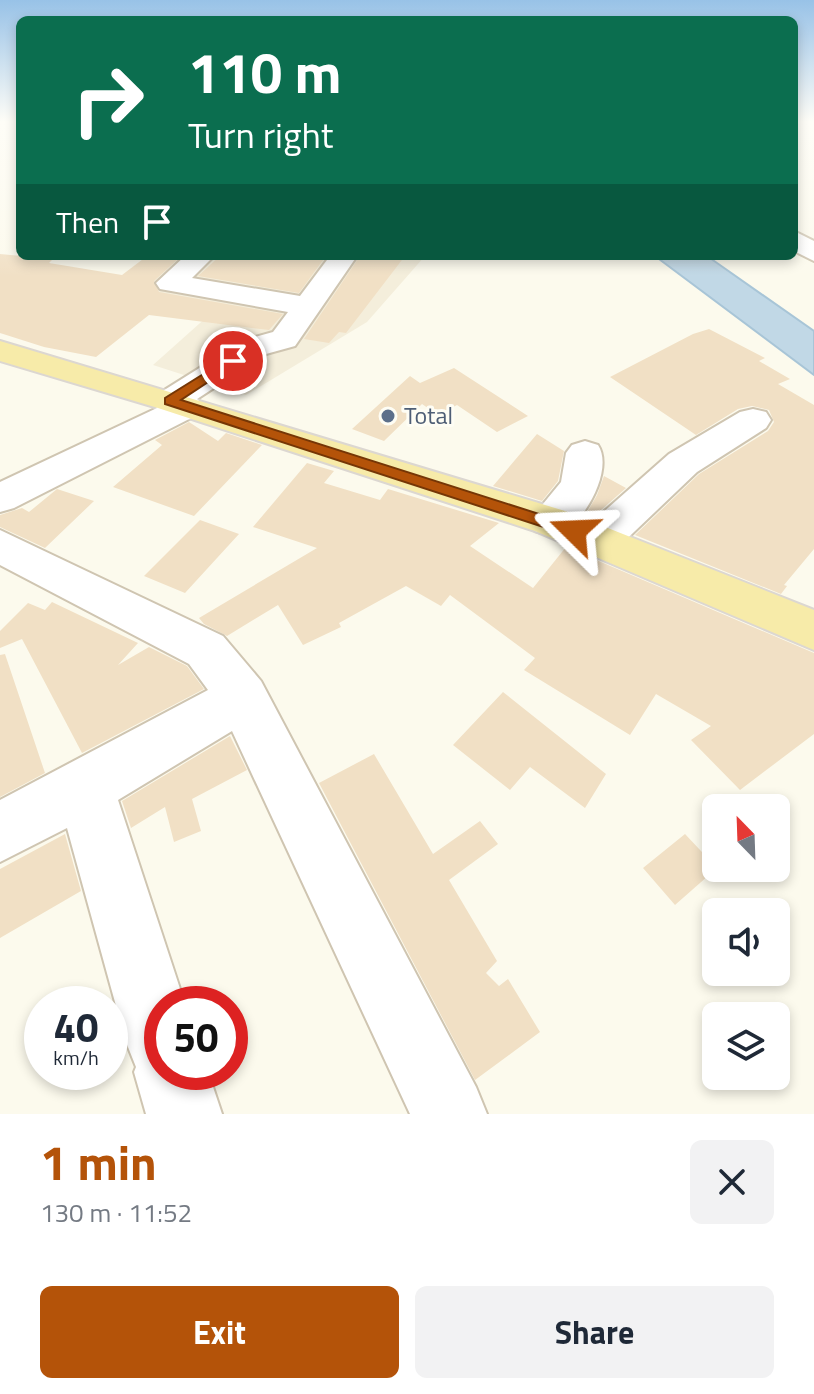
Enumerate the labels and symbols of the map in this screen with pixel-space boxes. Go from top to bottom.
pin [199,327,267,395]
place label: Total [404,397,453,433]
marker: Total [379,407,397,425]
position arrow [532,489,616,573]
north arrow [702,794,790,882]
speed limit sign: 50 [144,986,248,1090]

